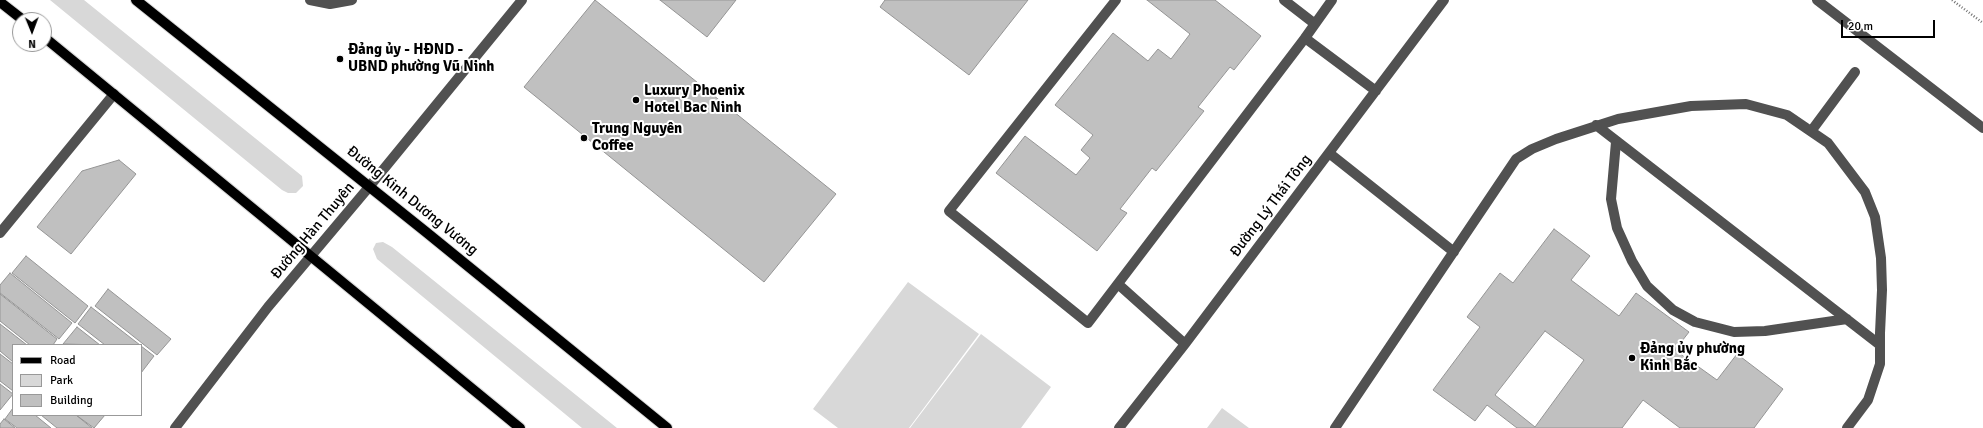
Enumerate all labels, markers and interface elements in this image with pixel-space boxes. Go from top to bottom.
north arrow [12,12,52,52]
scale bar [1843,12,1937,38]
text: 20 m [1848,19,1873,34]
text: N [28,37,36,50]
place label: Đảng ủy - HĐND - UBND phường Vũ Ninh [348,41,495,76]
marker: Đảng ủy - HĐND - UBND phường Vũ Ninh [335,54,345,64]
place label: Luxury Phoenix Hotel Bac Ninh [644,82,745,117]
marker: Luxury Phoenix Hotel Bac Ninh [631,95,641,105]
place label: Trung Nguyên Coffee [592,120,682,155]
marker: Trung Nguyên Coffee [579,133,589,143]
street label: Đường Kinh Dương Vương [343,143,481,259]
street label: Đường Lý Thái Tông [1227,151,1315,261]
street label: Đường Hàn Thuyên [267,179,359,283]
place label: Đảng ủy phường Kinh Bắc [1640,340,1745,375]
legend [12,344,142,416]
text: Road [50,353,76,368]
marker: Đảng ủy phường Kinh Bắc [1627,353,1637,363]
text: Park [50,373,73,388]
text: Building [50,393,93,408]

